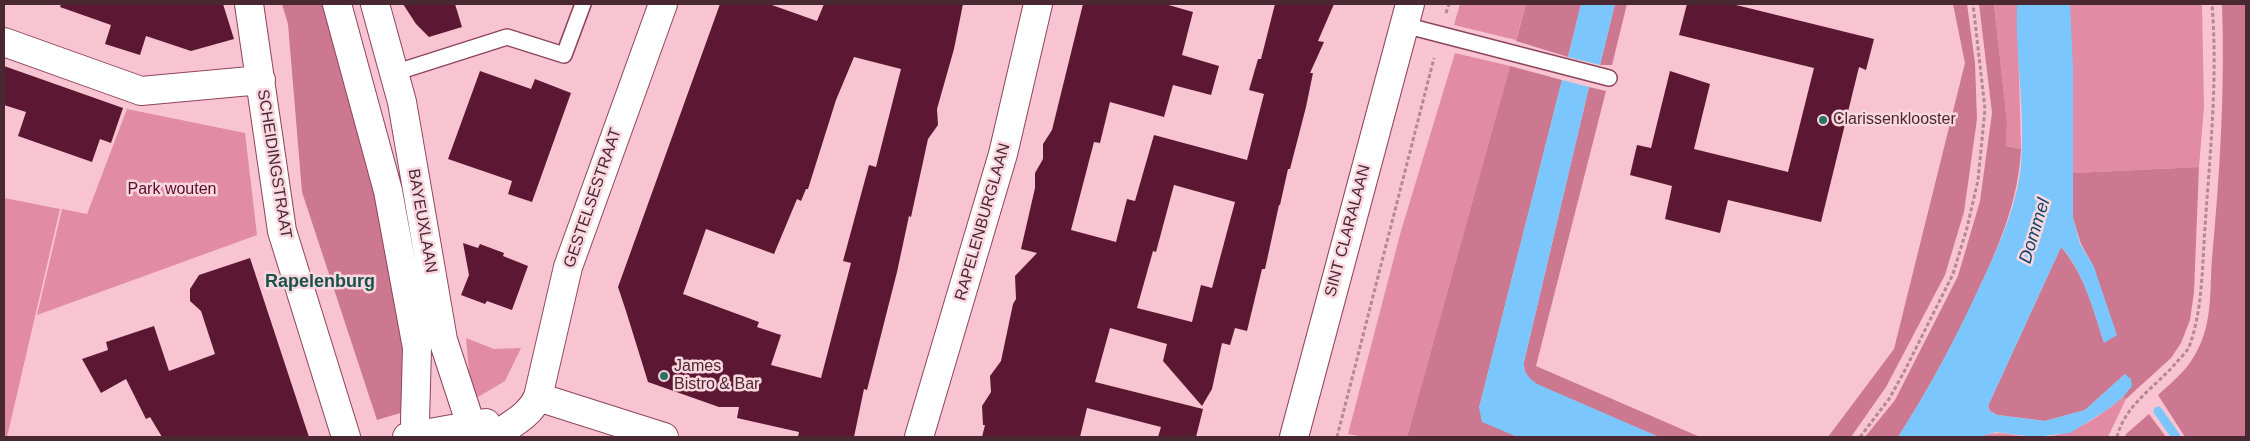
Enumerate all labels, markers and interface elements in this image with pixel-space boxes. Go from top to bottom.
street label: SCHEIDINGSTRAAT [253,88,295,240]
place label: Clarissenklooster [1833,110,1956,130]
marker: Clarissenklooster [1817,114,1829,126]
street label: GESTELSESTRAAT [560,126,626,270]
street label: RAPELENBURGLAAN [951,141,1015,303]
street label: SINT CLARALAAN [1321,163,1375,299]
street label: BAYEUXLAAN [403,167,441,275]
park label: Park wouten [128,180,216,200]
water label: Dommel [2015,196,2055,266]
district label: Rapelenburg [265,271,375,293]
place label: James Bistro & Bar [674,357,759,395]
marker: James Bistro & Bar [658,370,670,382]

